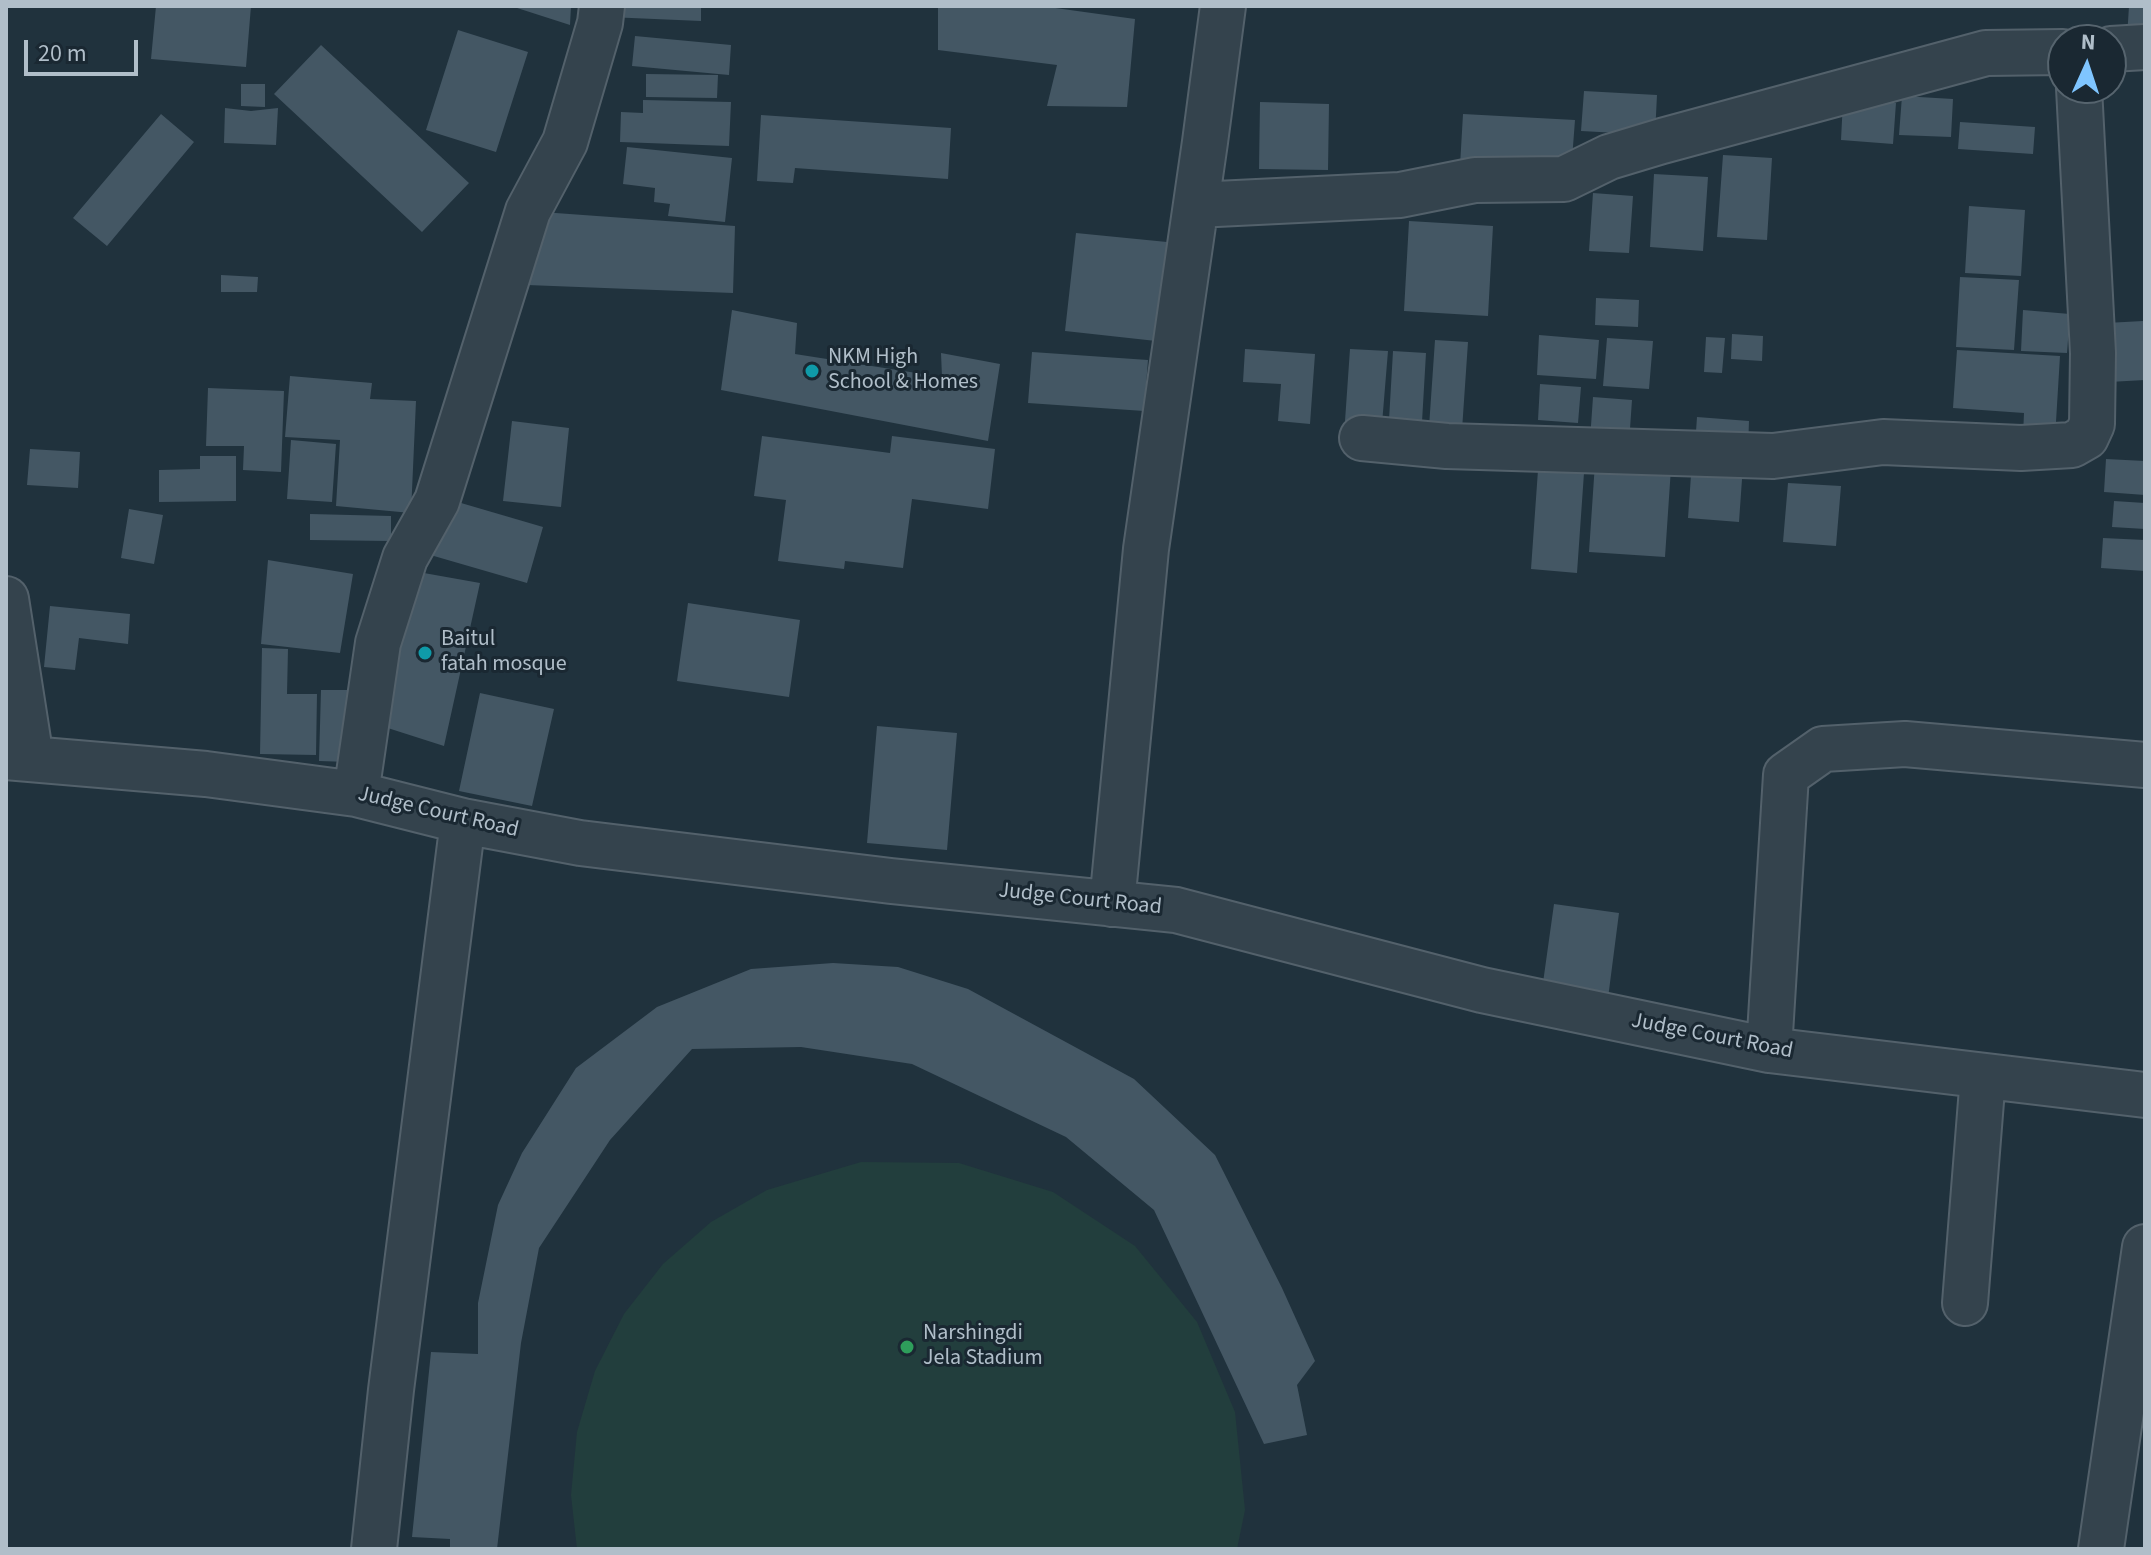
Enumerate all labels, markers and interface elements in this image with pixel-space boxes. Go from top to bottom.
scale bar [28,24,142,74]
north arrow [2047,24,2127,104]
text: N [2080,26,2096,58]
text: 20 m [38,36,87,71]
place label: NKM High School & Homes [828,345,978,396]
marker: NKM High School & Homes [803,362,821,380]
place label: Baitul fatah mosque [441,627,567,678]
marker: Baitul fatah mosque [416,644,434,662]
street label: Judge Court Road [355,782,521,844]
street label: Judge Court Road [997,878,1163,922]
street label: Judge Court Road [1629,1008,1795,1066]
place label: Narshingdi Jela Stadium [923,1321,1043,1372]
marker: Narshingdi Jela Stadium [898,1338,916,1356]

